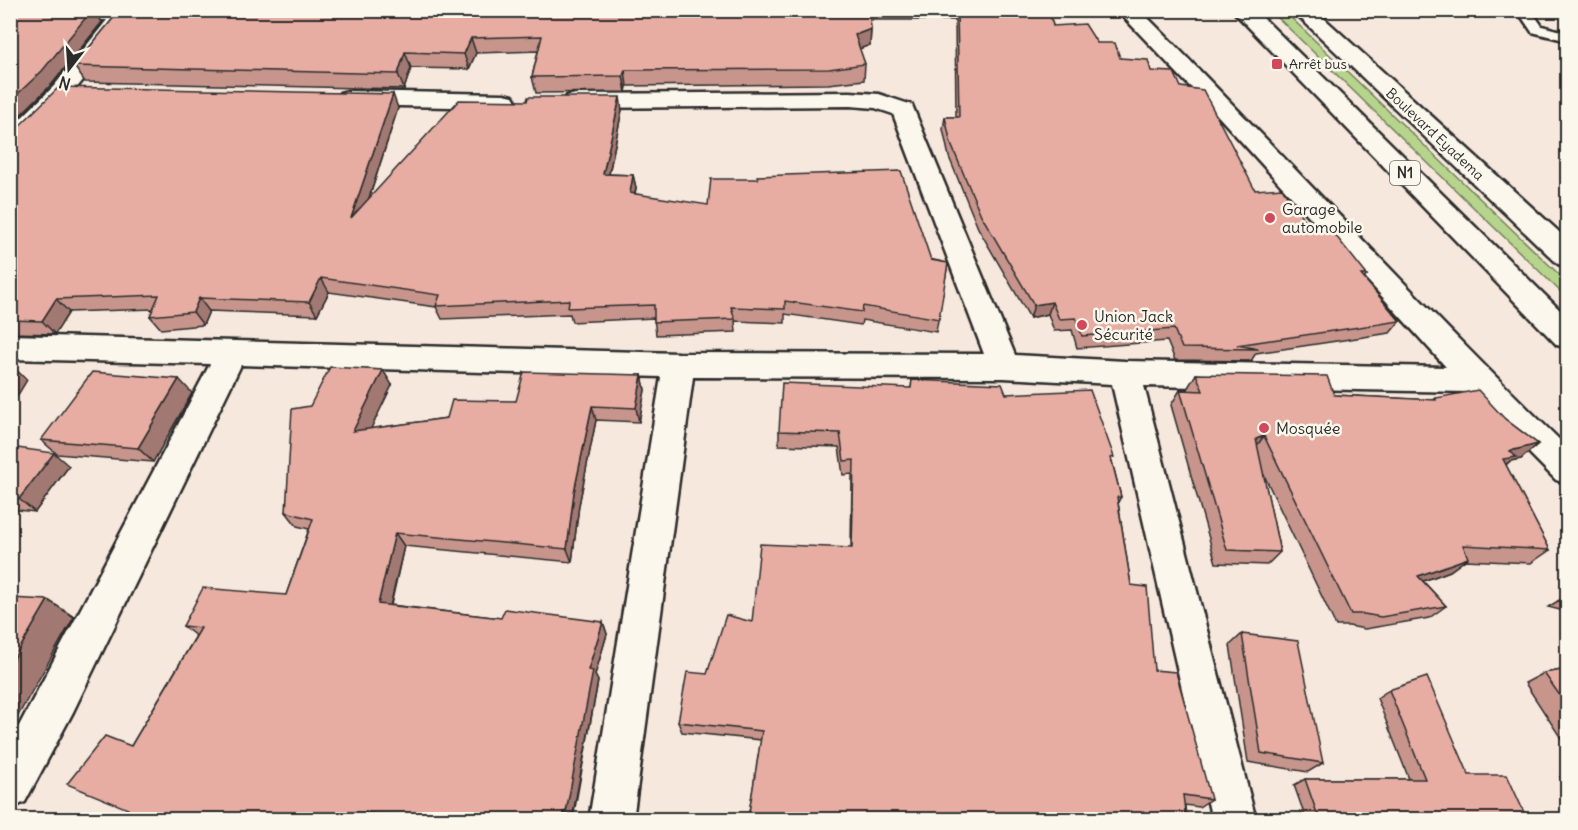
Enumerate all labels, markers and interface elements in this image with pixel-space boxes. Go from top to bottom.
north arrow [39,39,99,99]
place label: Arrêt bus [1289,55,1347,73]
marker: Arrêt bus [1270,57,1284,71]
text: N [56,72,73,95]
street label: Boulevard Eyadema [1382,84,1488,184]
road number: N1 [1390,161,1420,185]
place label: Garage automobile [1282,199,1362,237]
marker: Garage automobile [1263,211,1277,225]
place label: Union Jack Sécurité [1094,306,1173,344]
marker: Union Jack Sécurité [1075,318,1089,332]
place label: Mosquée [1276,418,1340,438]
marker: Mosquée [1257,421,1271,435]

